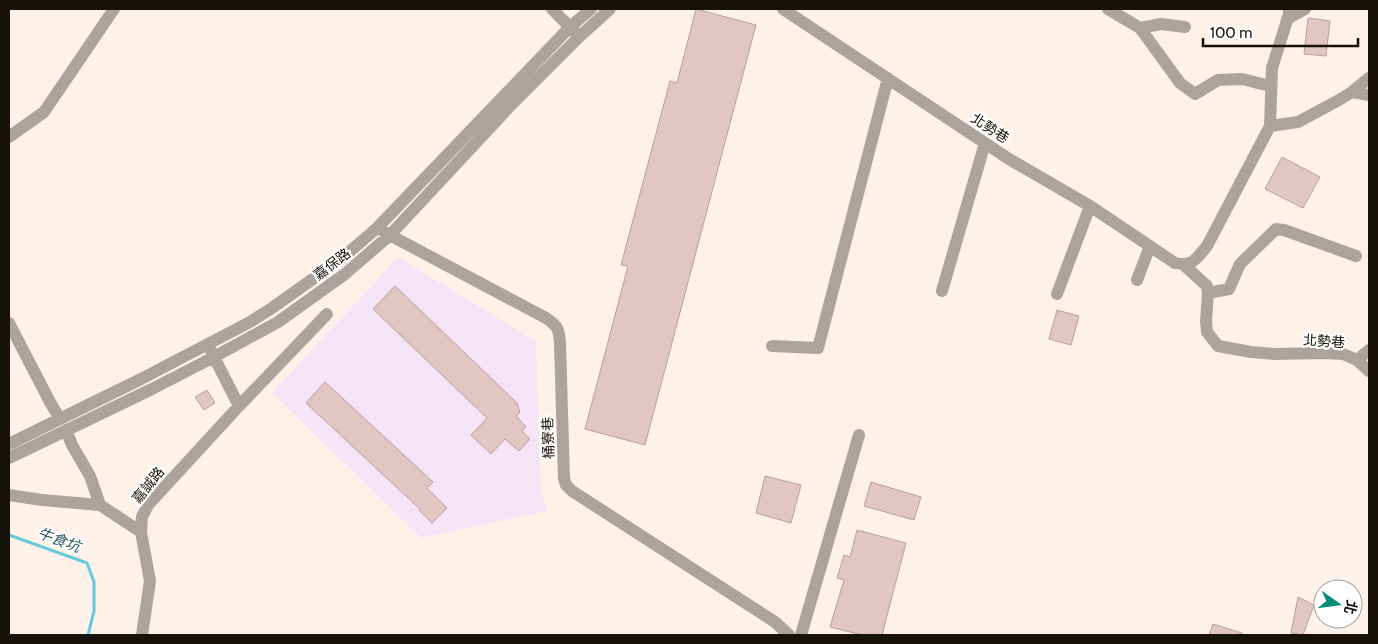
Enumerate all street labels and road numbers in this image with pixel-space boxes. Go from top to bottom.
street label: 北勢巷 [967,109,1013,147]
street label: 嘉保路 [310,244,354,284]
street label: 北勢巷 [1302,331,1346,351]
street label: 桶寮巷 [538,417,558,459]
street label: 嘉誠路 [128,463,168,507]

